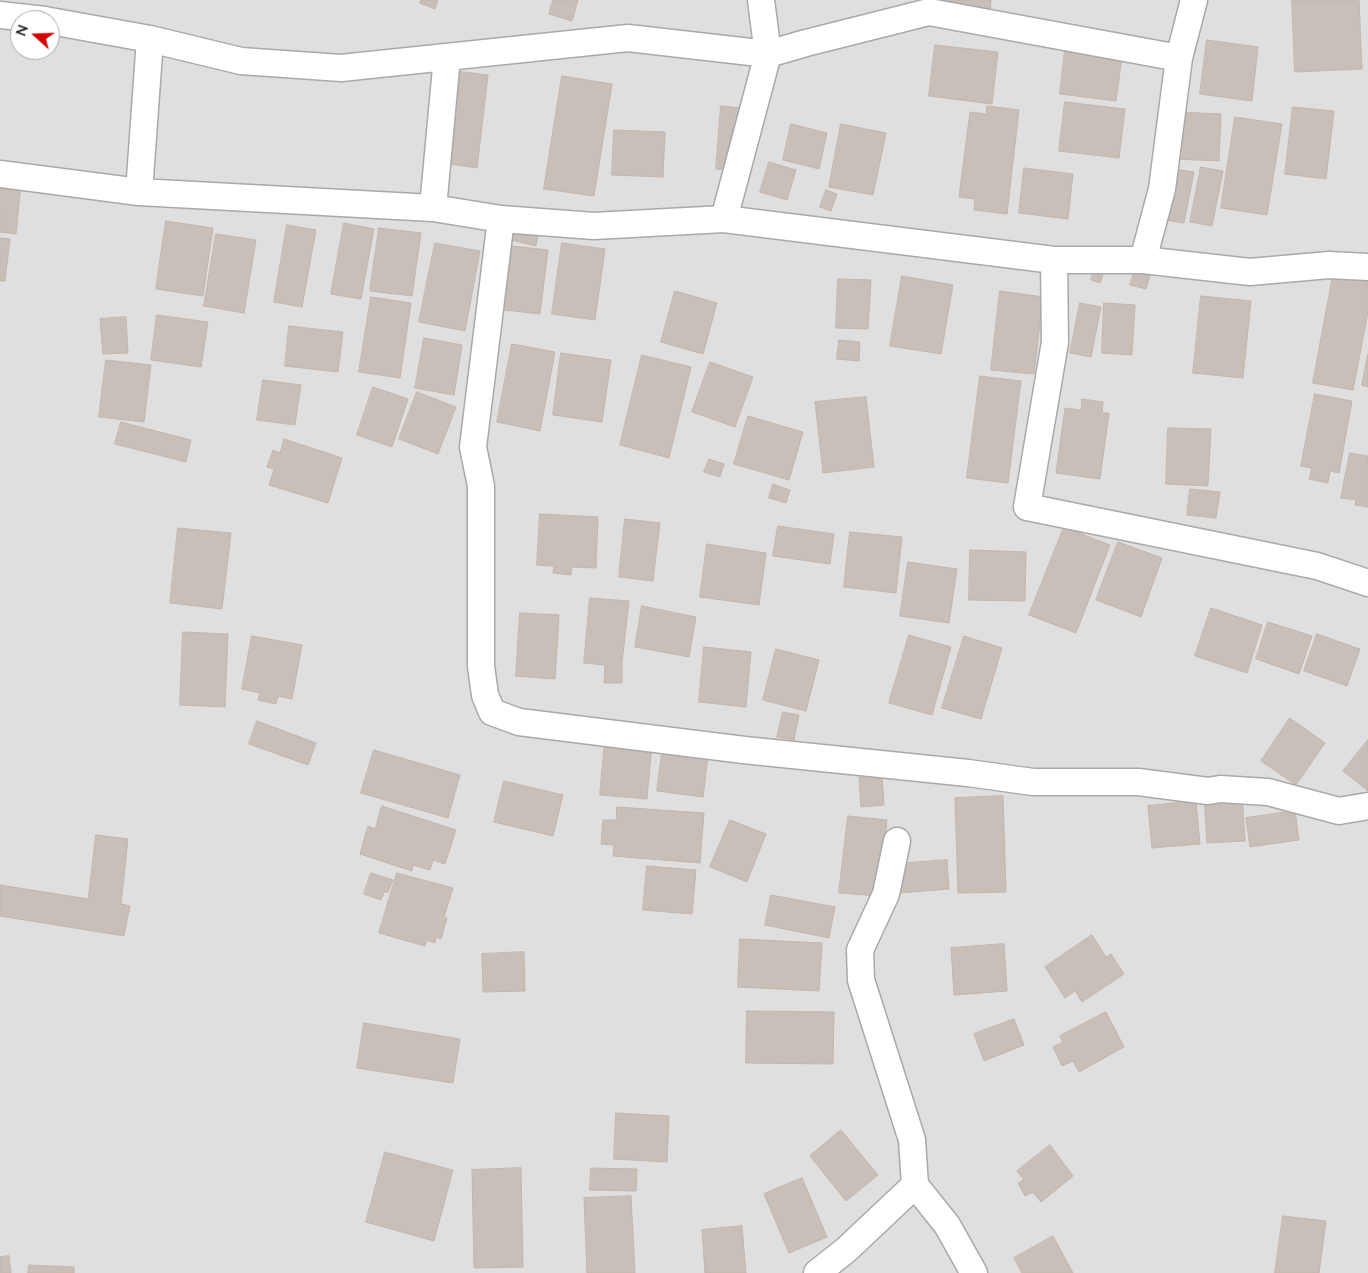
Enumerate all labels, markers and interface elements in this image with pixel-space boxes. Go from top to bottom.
north arrow [10,10,60,60]
text: N [12,22,31,38]

